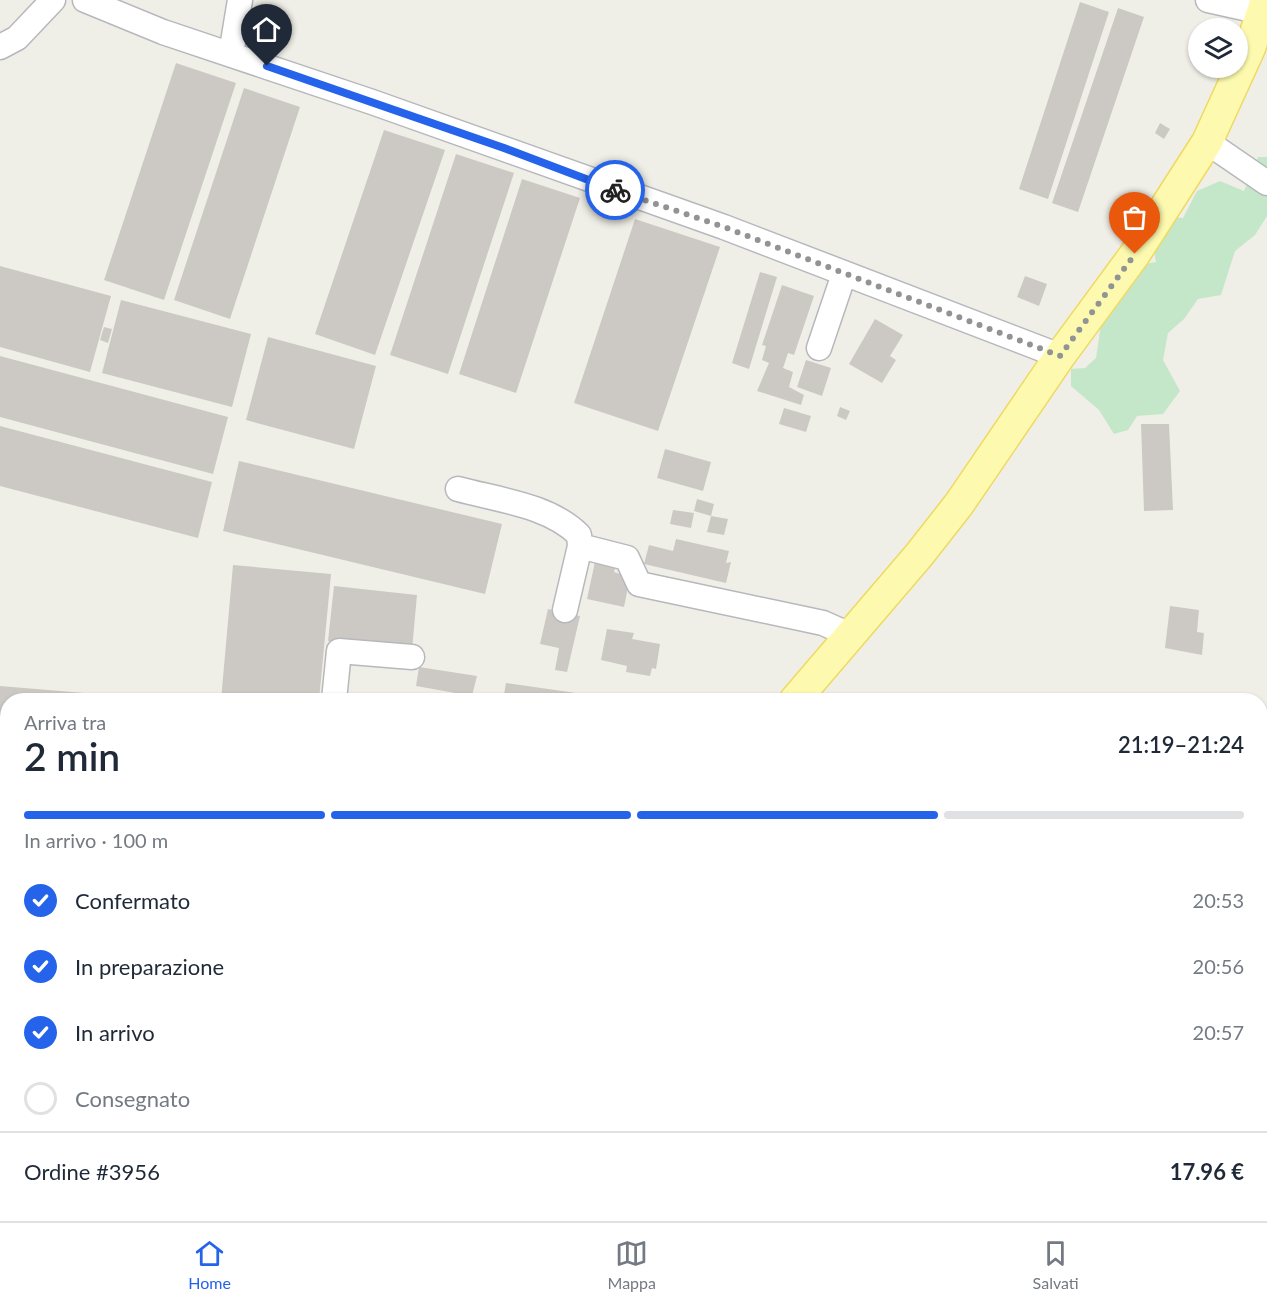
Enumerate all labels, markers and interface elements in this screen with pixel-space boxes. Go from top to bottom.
pin [241,4,292,66]
icon: home [250,13,283,46]
map controls [1188,18,1248,78]
button: layers [1188,18,1248,78]
courier [585,160,645,220]
icon: bike [599,174,632,207]
pin [1109,192,1160,254]
icon: bag [1118,201,1151,234]
text: Arriva tra [24,710,106,734]
text: 21:19–21:24 [1118,731,1244,758]
text: 2 min [24,733,120,779]
text: In arrivo · 100 m [24,828,168,852]
icon: check [24,884,57,917]
text: Confermato [75,887,190,914]
text: 20:53 [1193,888,1244,912]
icon: check [24,950,57,983]
text: In preparazione [75,953,224,980]
text: 20:56 [1193,954,1244,978]
icon: check [24,1016,57,1049]
text: In arrivo [75,1019,155,1046]
text: 20:57 [1193,1020,1244,1044]
text: Consegnato [75,1085,190,1112]
text: Ordine #3956 [24,1158,160,1185]
text: 17.96 € [1170,1158,1244,1185]
tab: Home [188,1237,231,1292]
tab: Mappa [608,1237,656,1292]
tab: Salvati [1033,1237,1079,1292]

